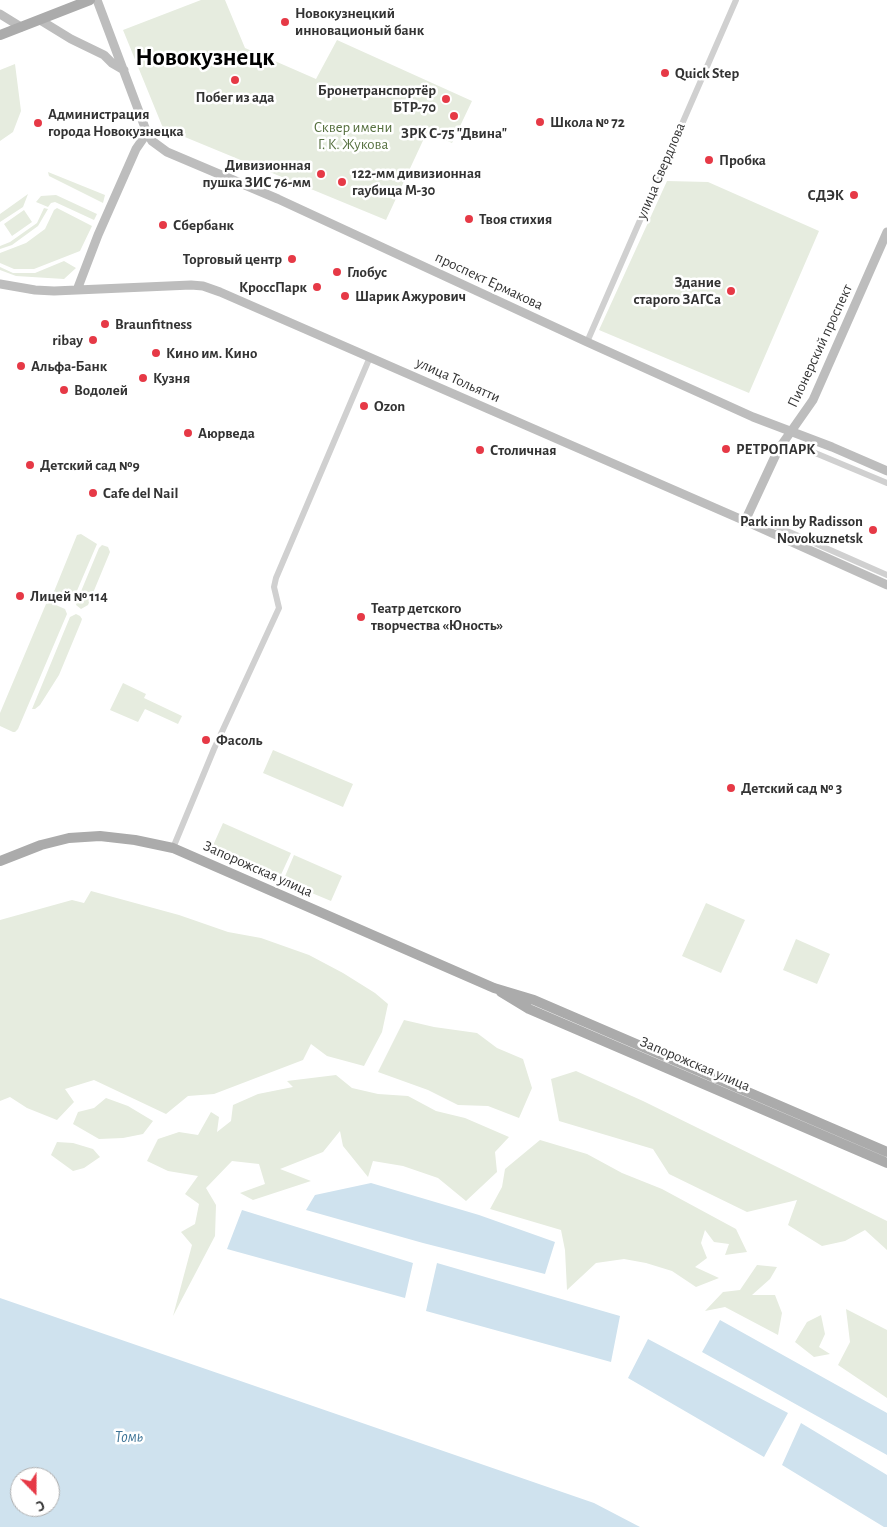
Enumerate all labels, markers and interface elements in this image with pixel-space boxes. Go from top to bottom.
place label: Новокузнецкий инновационый банк [295,4,424,39]
marker: Новокузнецкий инновационый банк [279,16,291,28]
district label: Новокузнецк [135,42,275,72]
place label: Quick Step [675,64,739,82]
marker: Quick Step [659,67,671,79]
marker: Побег из ада [229,74,241,86]
place label: Бронетранспортёр БТР-70 [318,81,436,116]
place label: Побег из ада [196,88,274,106]
marker: Бронетранспортёр БТР-70 [440,93,452,105]
place label: Администрация города Новокузнецка [48,105,184,140]
marker: ЗРК С-75 "Двина" [448,110,460,122]
place label: Школа № 72 [550,113,625,131]
marker: Школа № 72 [534,116,546,128]
marker: Администрация города Новокузнецка [32,117,44,129]
park label: Сквер имени Г. К. Жукова [314,118,392,153]
street label: улица Свердлова [633,120,689,222]
place label: ЗРК С-75 "Двина" [401,124,507,142]
place label: Пробка [719,151,766,169]
marker: Пробка [703,154,715,166]
place label: Дивизионная пушка ЗИС 76-мм [203,156,311,191]
place label: 122-мм дивизионная гаубица М-30 [352,164,481,199]
marker: Дивизионная пушка ЗИС 76-мм [315,168,327,180]
marker: 122-мм дивизионная гаубица М-30 [336,176,348,188]
place label: СДЭК [808,186,844,204]
marker: СДЭК [848,189,860,201]
place label: Твоя стихия [479,210,552,228]
marker: Твоя стихия [463,213,475,225]
place label: Сбербанк [173,216,234,234]
marker: Сбербанк [157,219,169,231]
street label: проспект Ермакова [432,248,546,314]
place label: Торговый центр [183,250,282,268]
marker: Торговый центр [286,253,298,265]
place label: Глобус [347,263,387,281]
marker: Глобус [331,266,343,278]
place label: Здание старого ЗАГСа [634,273,721,308]
place label: КроссПарк [239,278,307,296]
marker: КроссПарк [311,281,323,293]
street label: Пионерский проспект [784,281,856,411]
marker: Здание старого ЗАГСа [725,285,737,297]
place label: Шарик Ажурович [355,287,466,305]
marker: Шарик Ажурович [339,290,351,302]
place label: Braunfitness [115,315,192,333]
marker: Braunfitness [99,318,111,330]
place label: ribay [52,331,83,349]
marker: ribay [87,334,99,346]
place label: Кино им. Кино [166,344,257,362]
marker: Кино им. Кино [150,347,162,359]
street label: улица Тольятти [413,353,503,407]
place label: Альфа-Банк [31,357,107,375]
marker: Альфа-Банк [15,360,27,372]
place label: Кузня [153,369,190,387]
marker: Кузня [137,372,149,384]
place label: Водолей [74,381,128,399]
marker: Водолей [58,384,70,396]
place label: Ozon [374,397,405,415]
marker: Ozon [358,400,370,412]
place label: Аюрведа [198,424,255,442]
marker: Аюрведа [182,427,194,439]
place label: РЕТРОПАРК [736,440,815,458]
place label: Столичная [490,441,557,459]
marker: РЕТРОПАРК [720,443,732,455]
marker: Столичная [474,444,486,456]
place label: Детский сад №9 [40,456,140,474]
marker: Детский сад №9 [24,459,36,471]
place label: Cafe del Nail [103,484,178,502]
marker: Cafe del Nail [87,487,99,499]
place label: Park inn by Radisson Novokuznetsk [740,512,863,547]
marker: Park inn by Radisson Novokuznetsk [867,524,879,536]
place label: Лицей № 114 [30,587,108,605]
marker: Лицей № 114 [14,590,26,602]
place label: Театр детского творчества «Юность» [371,599,503,634]
marker: Театр детского творчества «Юность» [355,611,367,623]
place label: Фасоль [216,731,262,749]
marker: Фасоль [200,734,212,746]
place label: Детский сад № 3 [741,779,842,797]
marker: Детский сад № 3 [725,782,737,794]
street label: Запорожская улица [200,837,316,901]
street label: Запорожская улица [637,1033,753,1095]
water label: Томь [115,1427,143,1447]
north arrow [10,1467,60,1517]
text: С [34,1497,46,1513]

